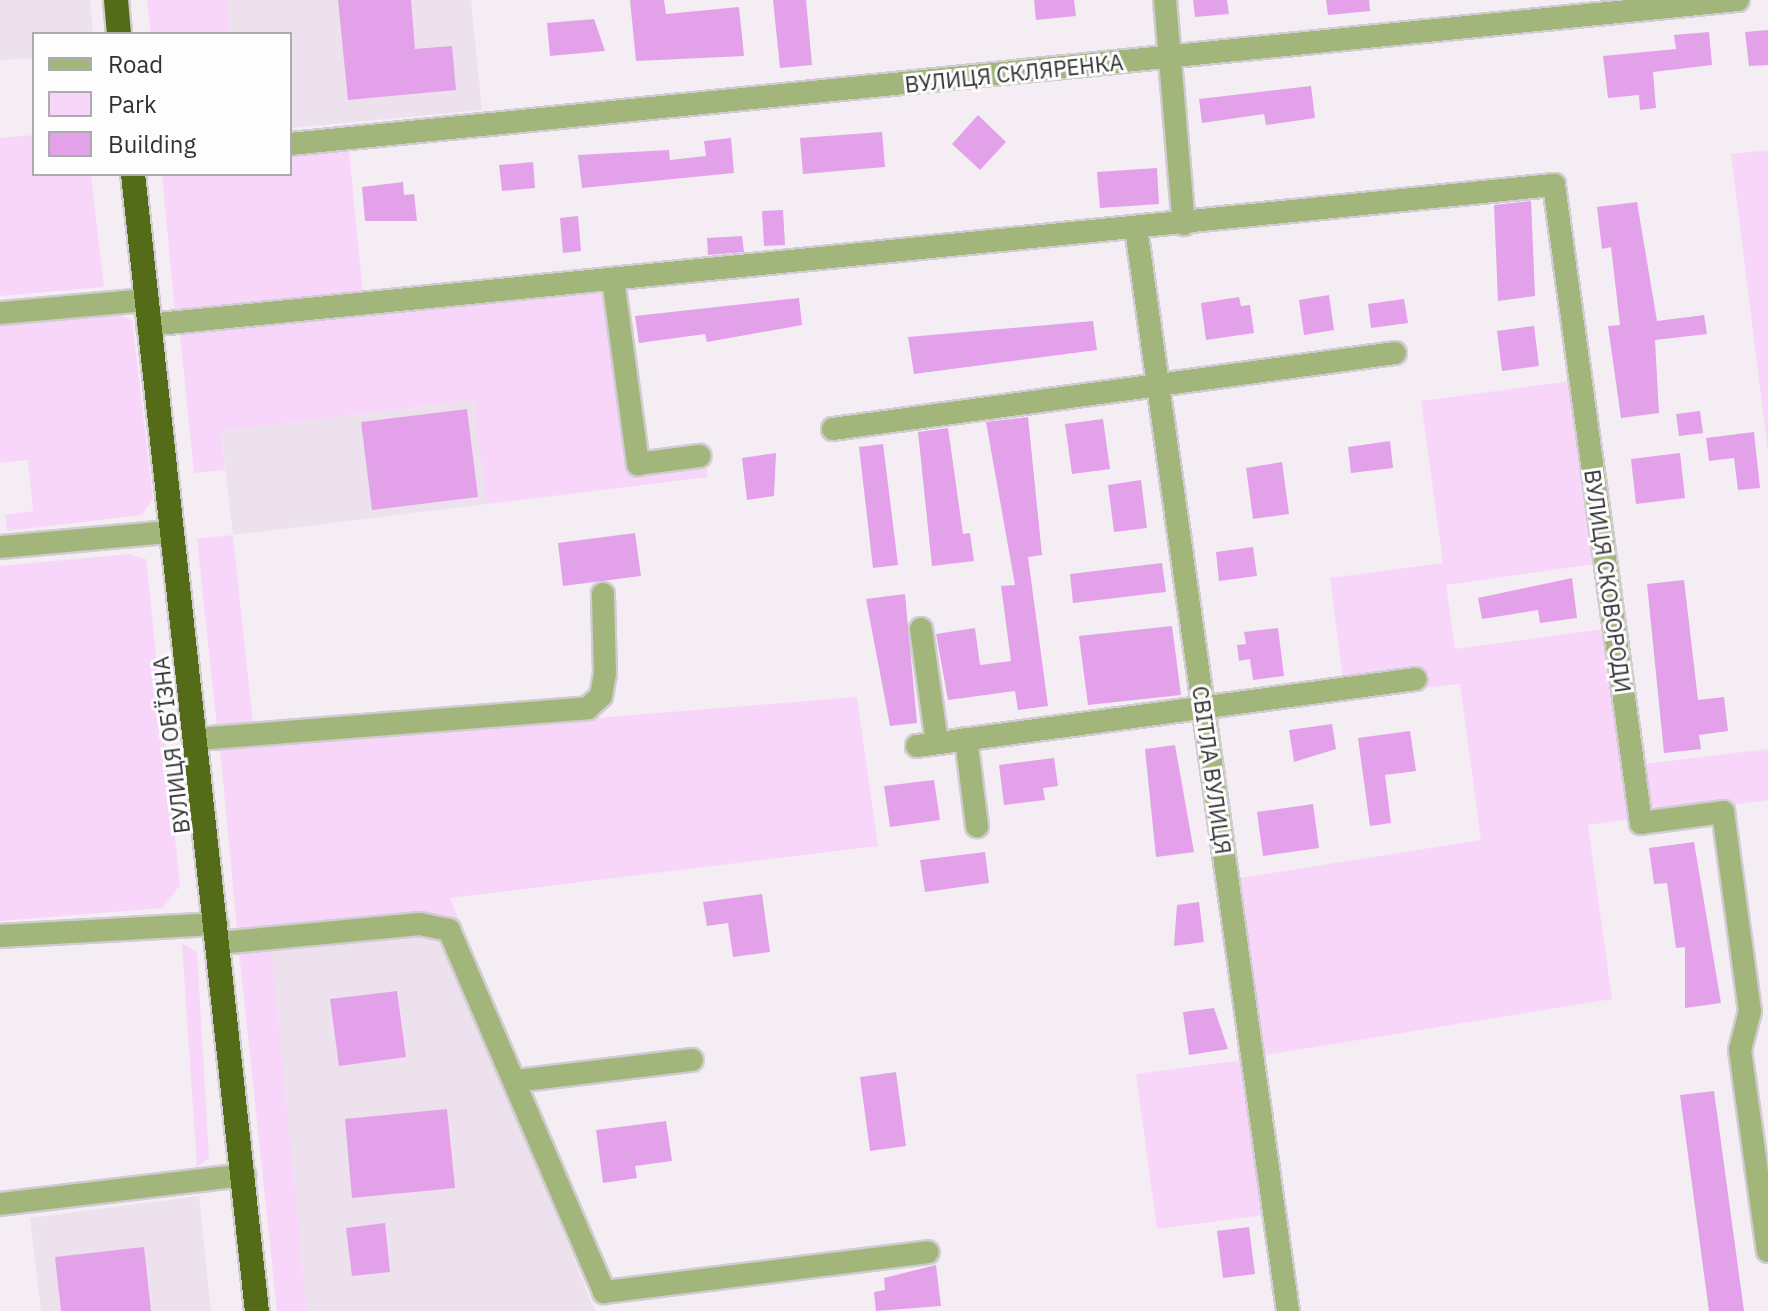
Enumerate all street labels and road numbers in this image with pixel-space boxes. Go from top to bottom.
street label: ВУЛИЦЯ СКЛЯРЕНКА [903,48,1125,98]
street label: ВУЛИЦЯ СКОВОРОДИ [1579,468,1637,694]
street label: ВУЛИЦЯ ОБ’ЇЗНА [147,655,195,835]
street label: СВІТЛА ВУЛИЦЯ [1187,684,1237,856]

